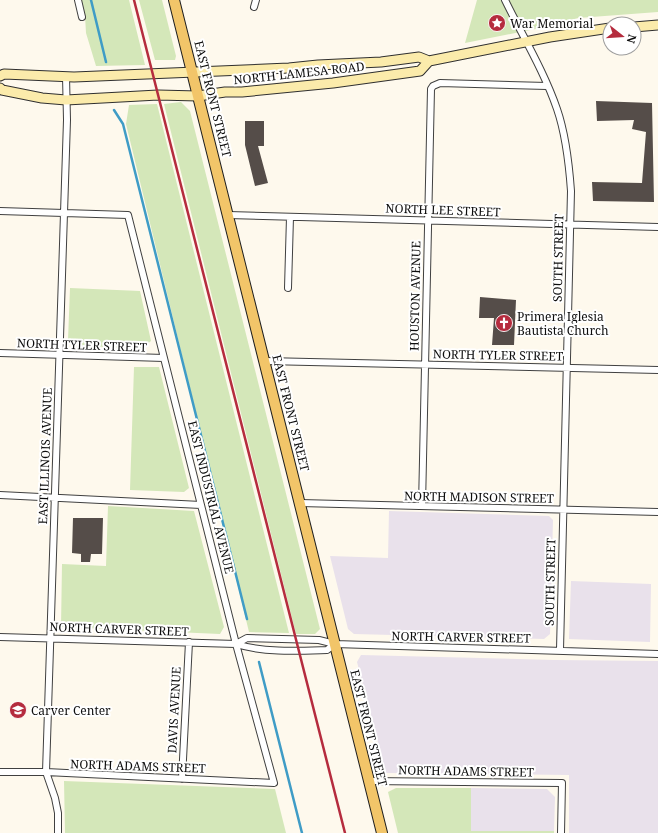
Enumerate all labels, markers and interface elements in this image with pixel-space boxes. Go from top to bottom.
place icon: War Memorial [487,13,507,33]
place label: War Memorial [510,15,593,32]
north arrow [602,16,642,56]
text: N [624,33,640,46]
street label: EAST FRONT STREET [190,39,236,160]
street label: NORTH LAMESA ROAD [233,58,366,88]
street label: NORTH LEE STREET [385,199,501,221]
street label: SOUTH STREET [549,213,567,302]
street label: HOUSTON AVENUE [406,241,424,351]
place label: Primera Iglesia Bautista Church [517,308,609,339]
church icon: Primera Iglesia Bautista Church [494,313,514,333]
street label: NORTH TYLER STREET [17,334,148,356]
street label: NORTH TYLER STREET [433,345,564,365]
street label: EAST FRONT STREET [268,353,314,474]
street label: EAST ILLINOIS AVENUE [34,387,56,525]
street label: EAST INDUSTRIAL AVENUE [184,419,238,575]
street label: NORTH MADISON STREET [404,487,555,507]
street label: SOUTH STREET [541,537,559,626]
street label: NORTH CARVER STREET [49,618,190,640]
street label: NORTH CARVER STREET [391,627,531,647]
street label: DAVIS AVENUE [163,666,185,754]
street label: EAST FRONT STREET [346,668,392,789]
school or university icon: Carver Center [8,700,28,720]
place label: Carver Center [31,702,111,719]
street label: NORTH ADAMS STREET [70,755,207,777]
street label: NORTH ADAMS STREET [398,761,535,781]

